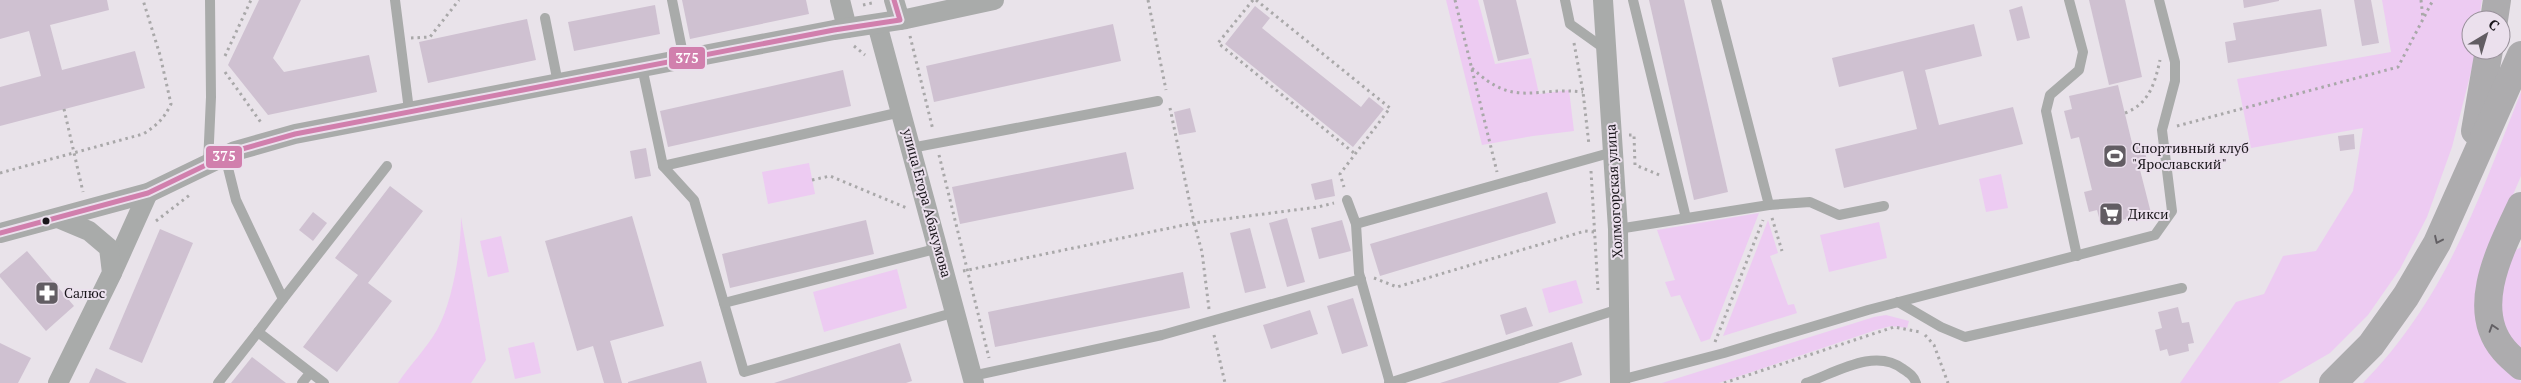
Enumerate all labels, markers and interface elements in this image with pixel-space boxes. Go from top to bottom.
north arrow [2461,10,2511,60]
text: С [2485,14,2504,35]
line badge: 375 [668,46,706,70]
text: 375 [675,48,699,67]
street label: Холмогорская улица [1601,124,1626,259]
street label: улица Егора Абакумова [898,125,957,279]
place label: Спортивный клуб "Ярославский" [2132,138,2249,173]
sports icon: Спортивный клуб "Ярославский" [2102,143,2128,169]
line badge: 375 [205,145,243,169]
text: 375 [212,146,236,165]
supermarket icon: Дикси [2098,201,2124,227]
place label: Дикси [2128,204,2169,223]
unlabelled marker [41,216,51,226]
one-way arrow [2434,235,2444,244]
pharmacy icon: Салюс [34,280,60,306]
place label: Салюс [64,283,105,302]
one-way arrow [2489,324,2499,332]

